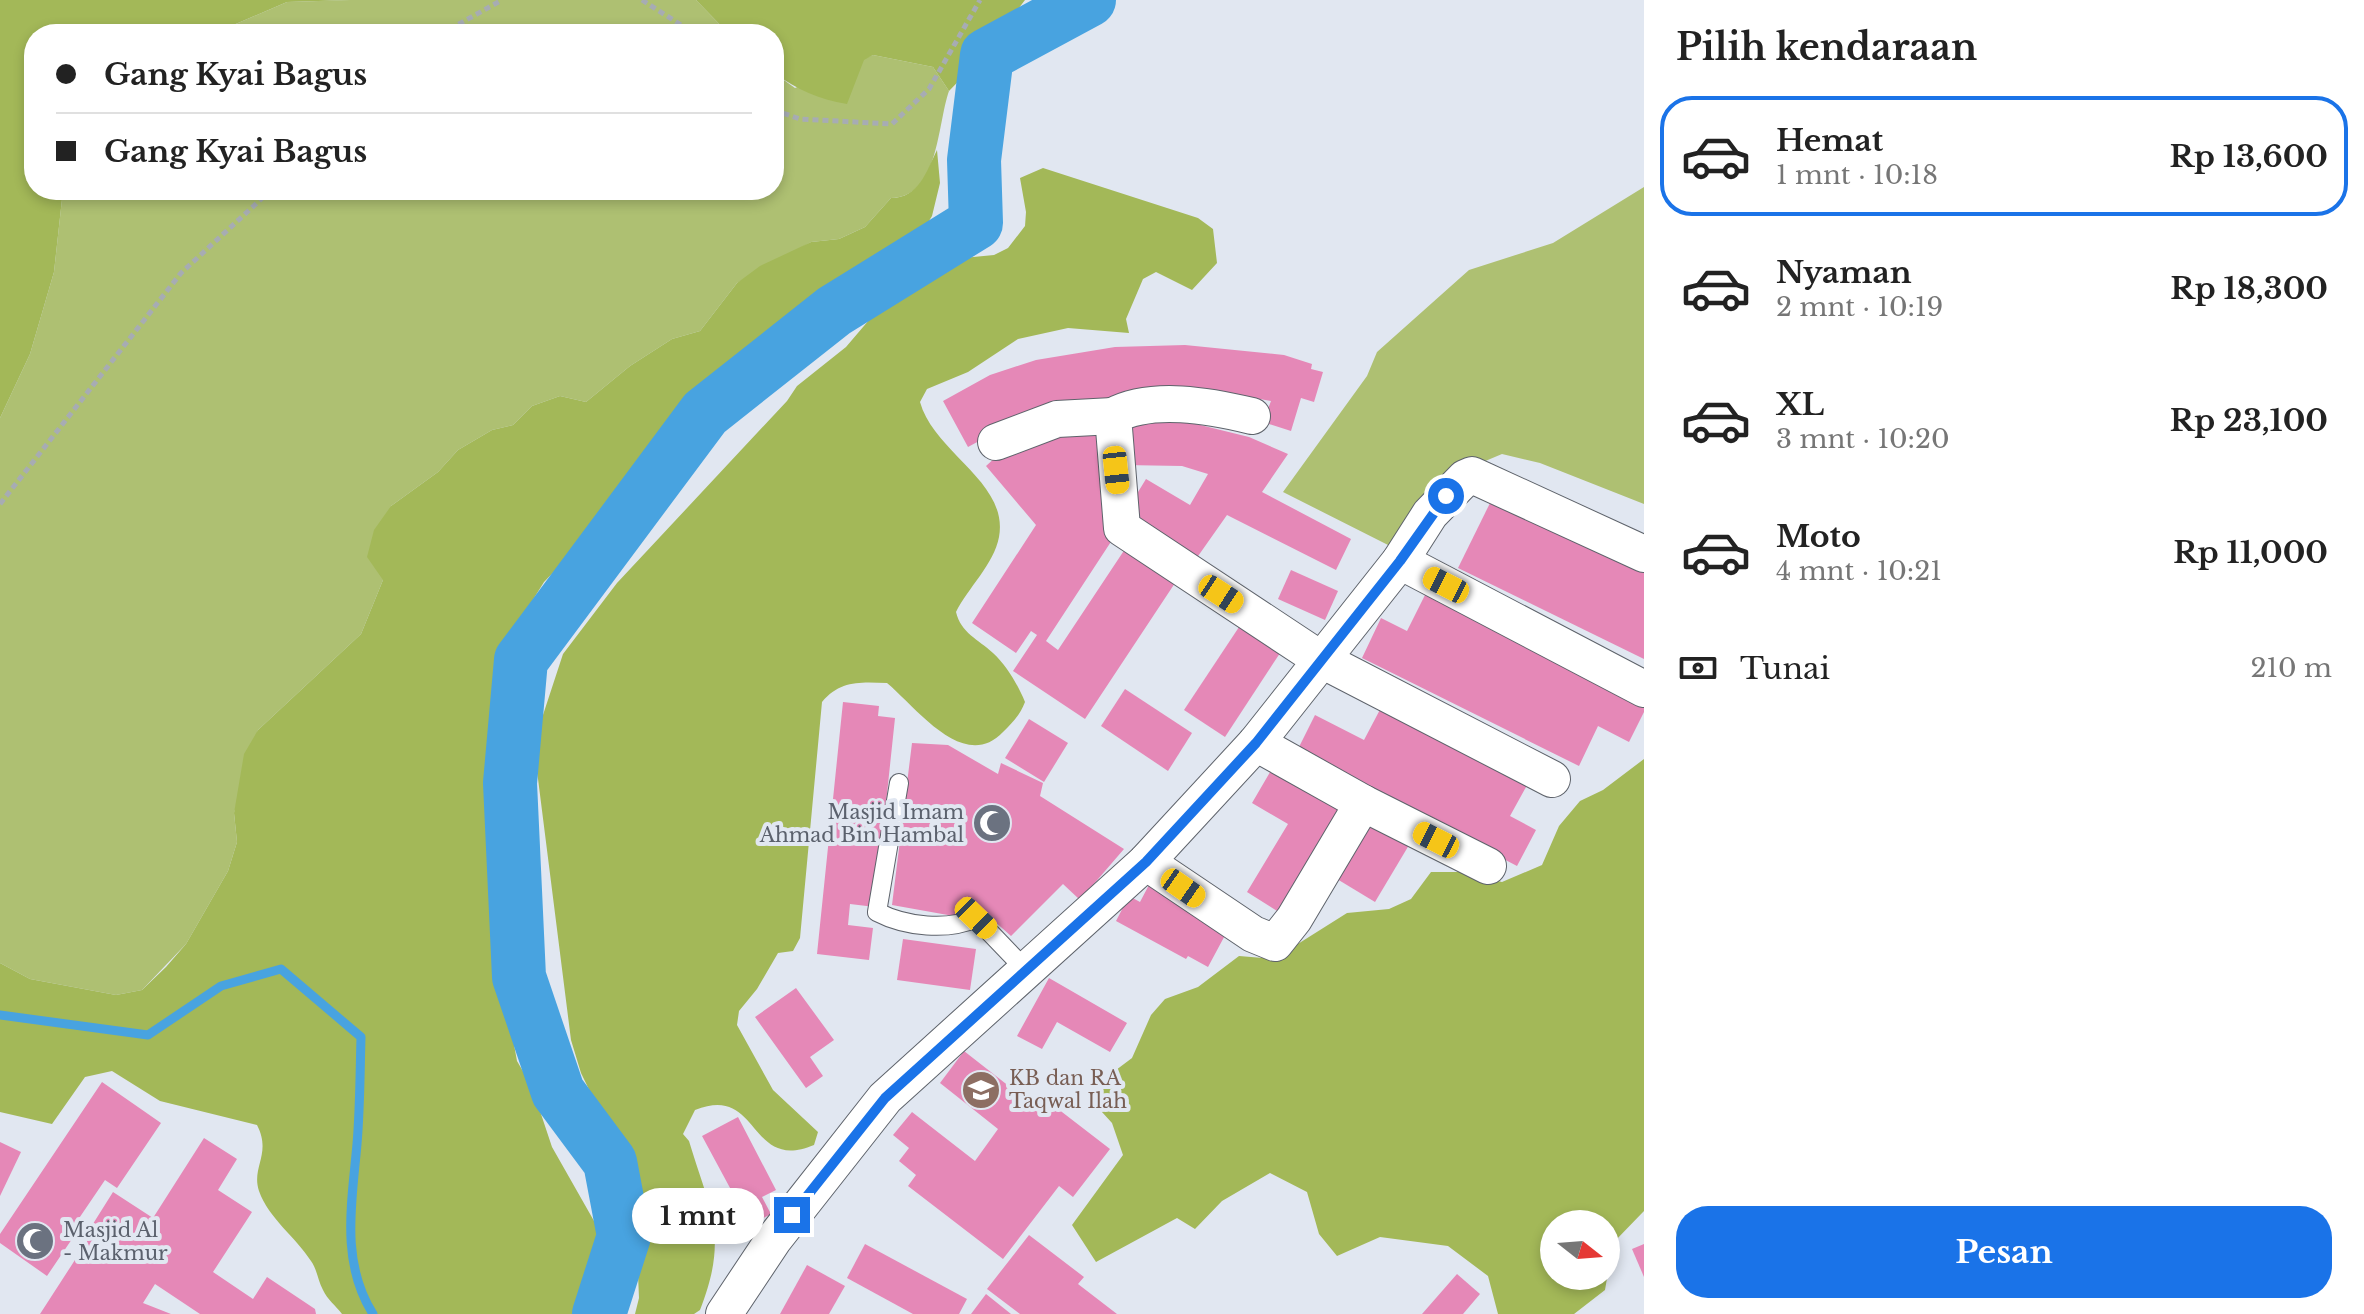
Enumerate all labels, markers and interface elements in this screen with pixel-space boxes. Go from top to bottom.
text: Pilih kendaraan [1676,25,1977,70]
text: Gang Kyai Bagus [104,56,367,93]
icon: car [1680,120,1752,192]
text: Hemat [1776,122,1883,159]
text: Gang Kyai Bagus [104,133,367,170]
text: Rp 13,600 [2169,138,2328,175]
text: 1 mnt · 10:18 [1776,159,1938,191]
icon: car [1680,252,1752,324]
text: Nyaman [1776,254,1912,291]
text: Rp 18,300 [2170,270,2328,307]
text: 2 mnt · 10:19 [1776,291,1943,323]
icon: car [1680,384,1752,456]
text: XL [1776,386,1824,423]
text: Rp 23,100 [2170,402,2328,439]
text: 3 mnt · 10:20 [1776,423,1950,455]
car [1102,445,1130,495]
route start [1428,478,1464,514]
icon: car [1680,516,1752,588]
text: Moto [1776,518,1861,555]
text: Rp 11,000 [2173,534,2328,571]
text: 4 mnt · 10:21 [1776,555,1942,587]
car [1419,563,1473,607]
car [1194,571,1248,617]
icon: cash [1676,646,1720,690]
text: Tunai [1740,650,1830,687]
text: 210 m [2250,652,2332,684]
place label: Masjid Imam Ahmad Bin Hambal [759,800,965,847]
mosque icon: Masjid Imam Ahmad Bin Hambal [971,802,1013,844]
car [1409,818,1463,862]
car [1156,864,1210,912]
car [950,893,1002,943]
place label: KB dan RA Taqwal Ilah [1009,1066,1127,1113]
school or university icon: KB dan RA Taqwal Ilah [960,1069,1002,1111]
callout: 1 mnt [632,1187,764,1243]
route end [774,1197,810,1233]
text: 1 mnt [660,1200,736,1232]
button: Pesan [1676,1206,2332,1298]
north arrow [1540,1210,1620,1290]
map controls [1540,1210,1620,1290]
place label: Masjid Al - Makmur [63,1218,168,1265]
mosque icon: Masjid Al - Makmur [14,1220,56,1262]

